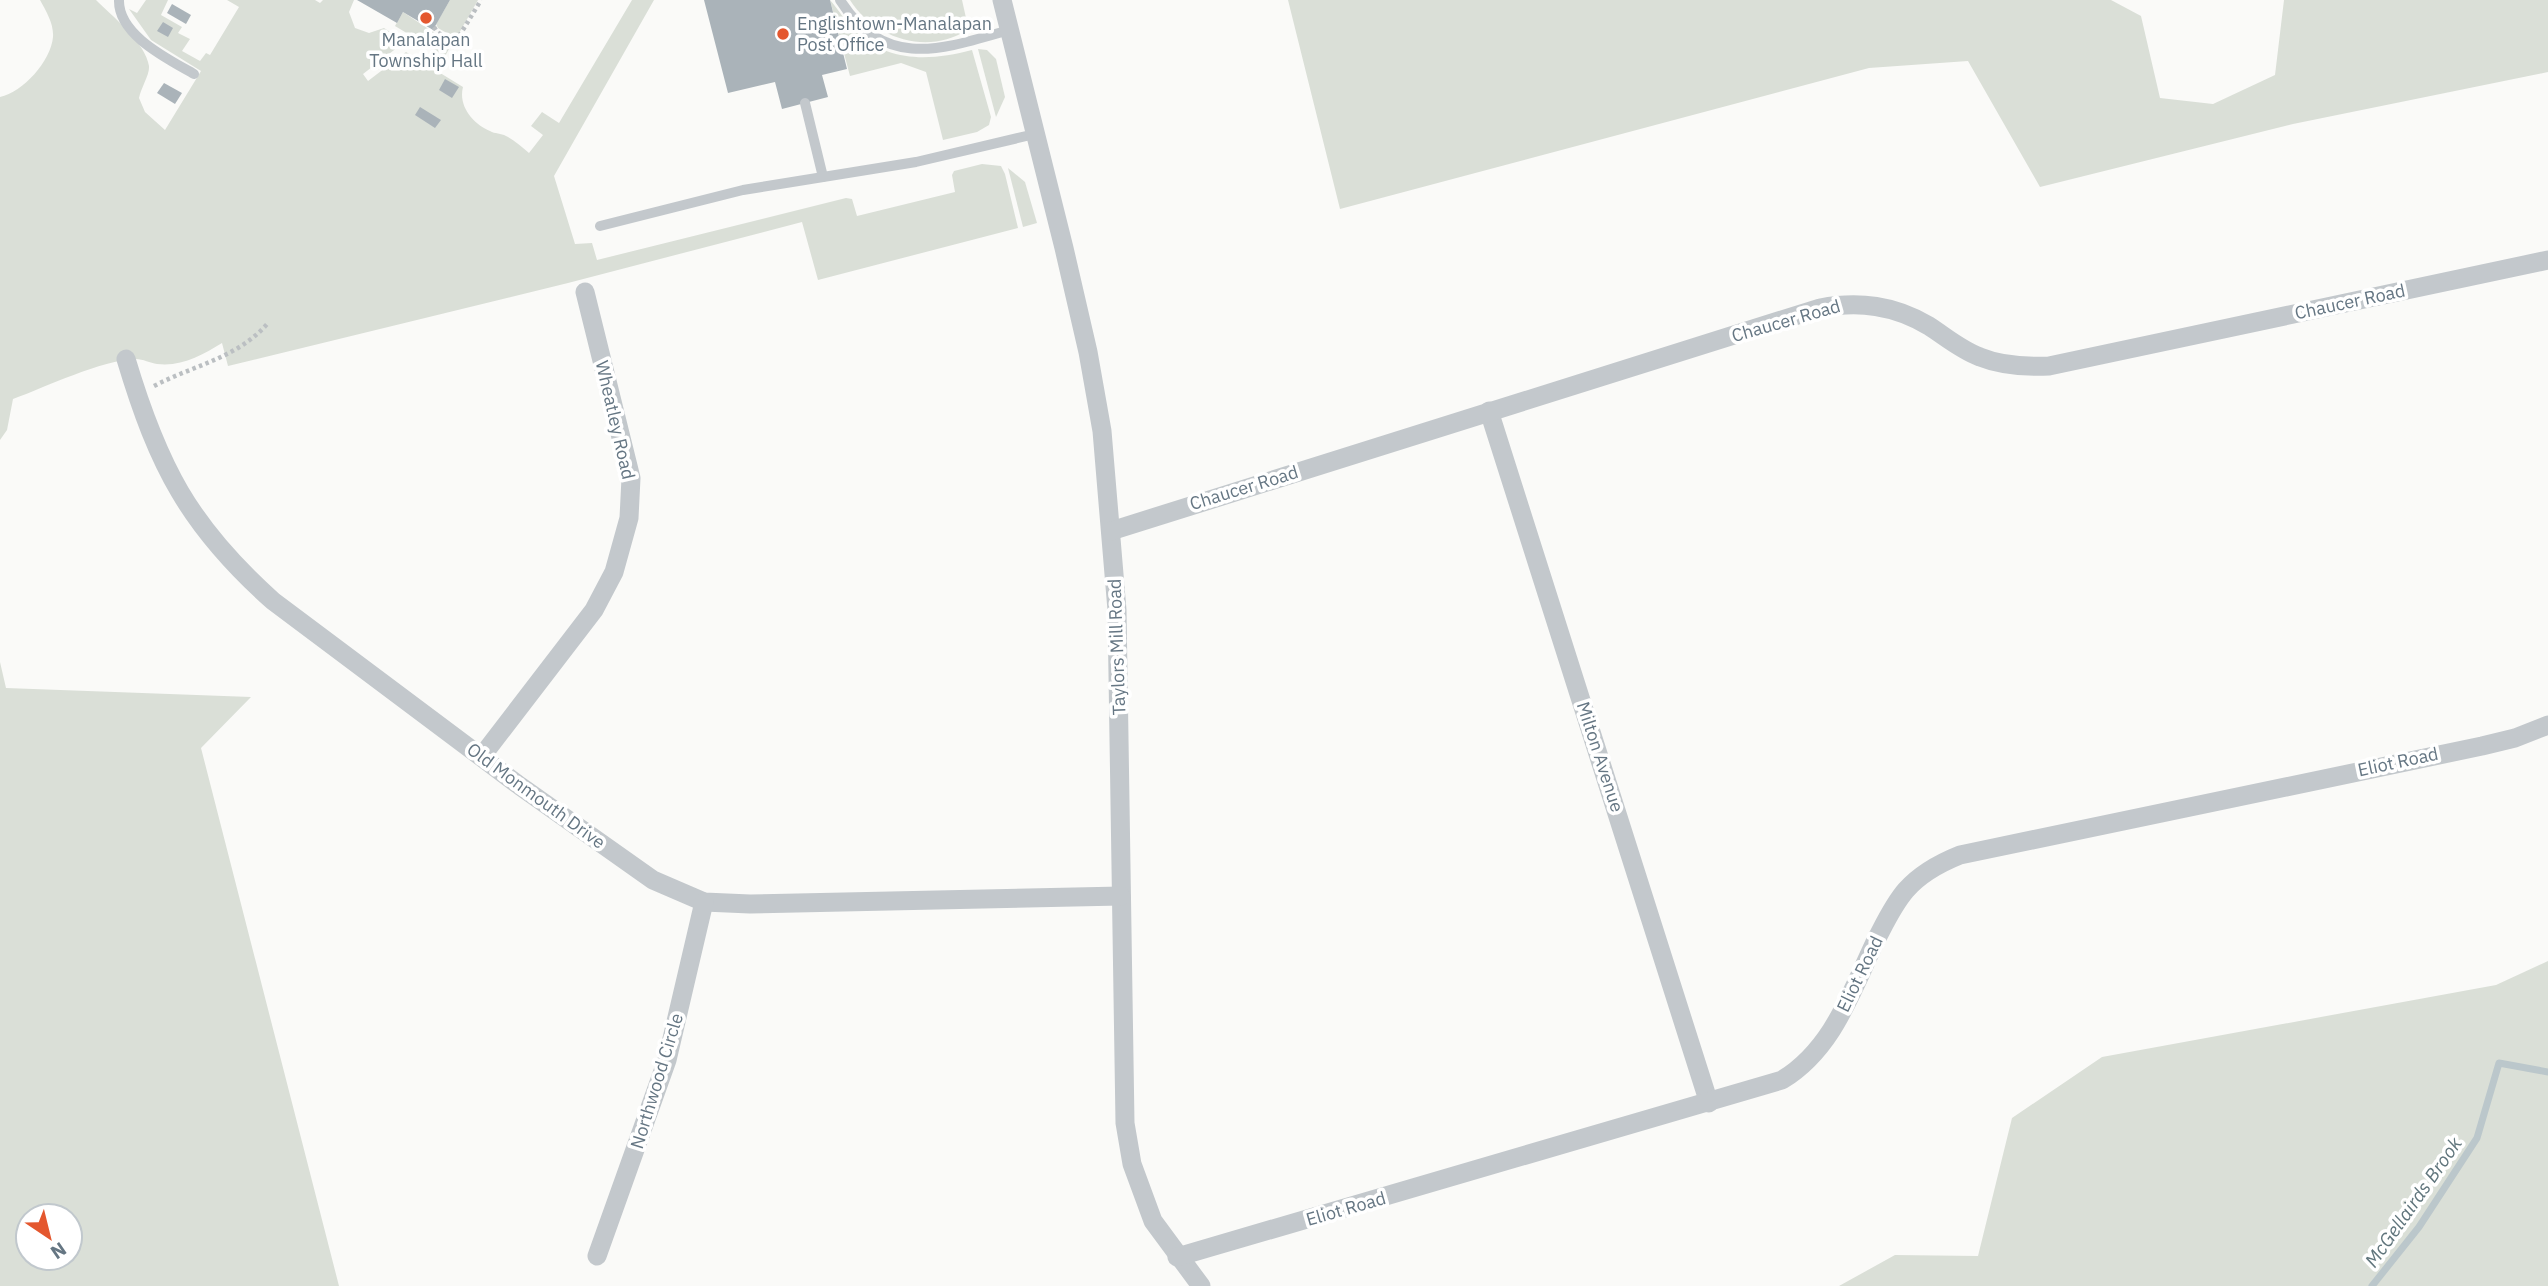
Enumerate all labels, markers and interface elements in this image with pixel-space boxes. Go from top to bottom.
marker: Manalapan Township Hall [418,10,434,26]
place label: Englishtown-Manalapan Post Office [797,12,992,56]
marker: Englishtown-Manalapan Post Office [775,26,791,42]
place label: Manalapan Township Hall [369,28,483,72]
street label: Chaucer Road [2293,279,2407,324]
street label: Chaucer Road [1729,294,1843,347]
street label: Wheatley Road [591,358,640,482]
street label: Chaucer Road [1187,460,1301,515]
street label: Taylors Mill Road [1103,578,1130,716]
street label: Milton Avenue [1572,699,1629,815]
street label: Old Monmouth Drive [462,738,610,854]
street label: Eliot Road [2355,742,2440,781]
street label: Eliot Road [1831,932,1888,1016]
street label: Northwood Circle [625,1010,688,1151]
water label: McGellairds Brook [2359,1131,2467,1272]
street label: Eliot Road [1303,1186,1388,1231]
north arrow [14,1202,84,1272]
text: N [46,1237,71,1265]

